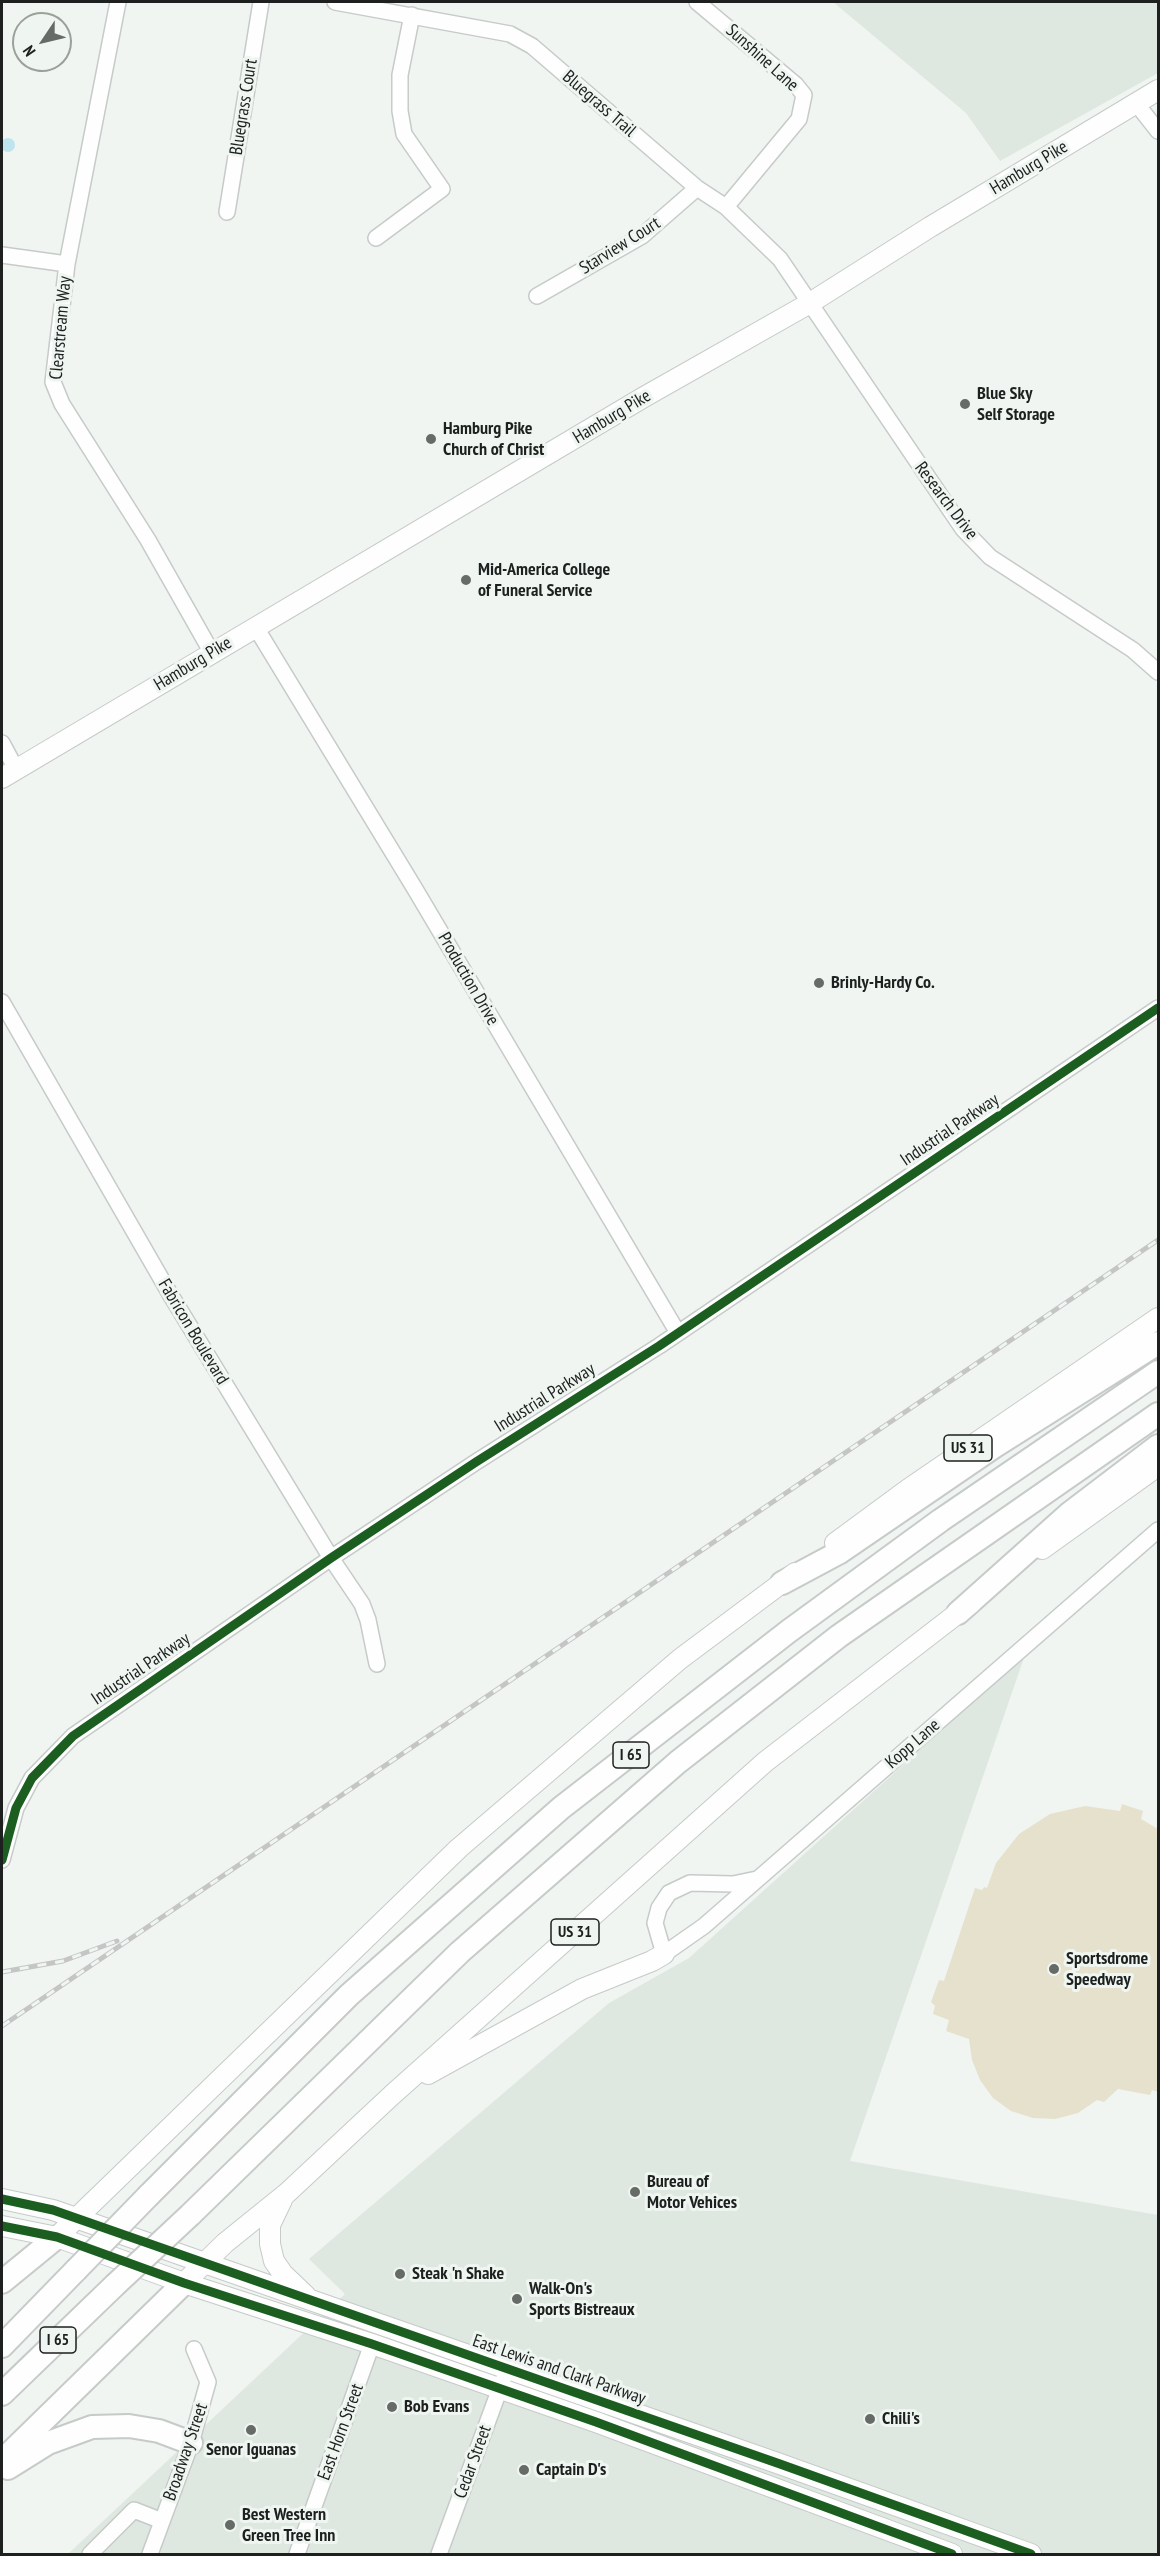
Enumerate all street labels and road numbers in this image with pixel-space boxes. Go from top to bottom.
street label: Sunshine Lane [721,20,803,96]
street label: Bluegrass Court [226,57,262,157]
street label: Bluegrass Trail [558,66,640,142]
street label: Hamburg Pike [986,136,1072,200]
street label: Starview Court [576,213,664,279]
street label: Clearstream Way [46,275,76,381]
street label: Hamburg Pike [569,385,655,449]
street label: Research Drive [910,458,982,544]
street label: Hamburg Pike [150,632,236,696]
street label: Production Drive [433,929,503,1029]
street label: Industrial Parkway [897,1089,1003,1171]
street label: Fabricon Boulevard [153,1275,233,1389]
street label: Industrial Parkway [491,1359,599,1437]
road number: US 31 [944,1435,992,1461]
street label: Industrial Parkway [88,1628,194,1710]
street label: Kopp Lane [881,1714,945,1774]
road number: I 65 [613,1742,649,1768]
road number: US 31 [551,1919,599,1945]
road number: I 65 [40,2327,76,2353]
street label: East Lewis and Clark Parkway [470,2330,648,2410]
street label: East Horn Street [314,2381,368,2483]
street label: Broadway Street [159,2400,213,2504]
street label: Cedar Street [450,2423,496,2501]

